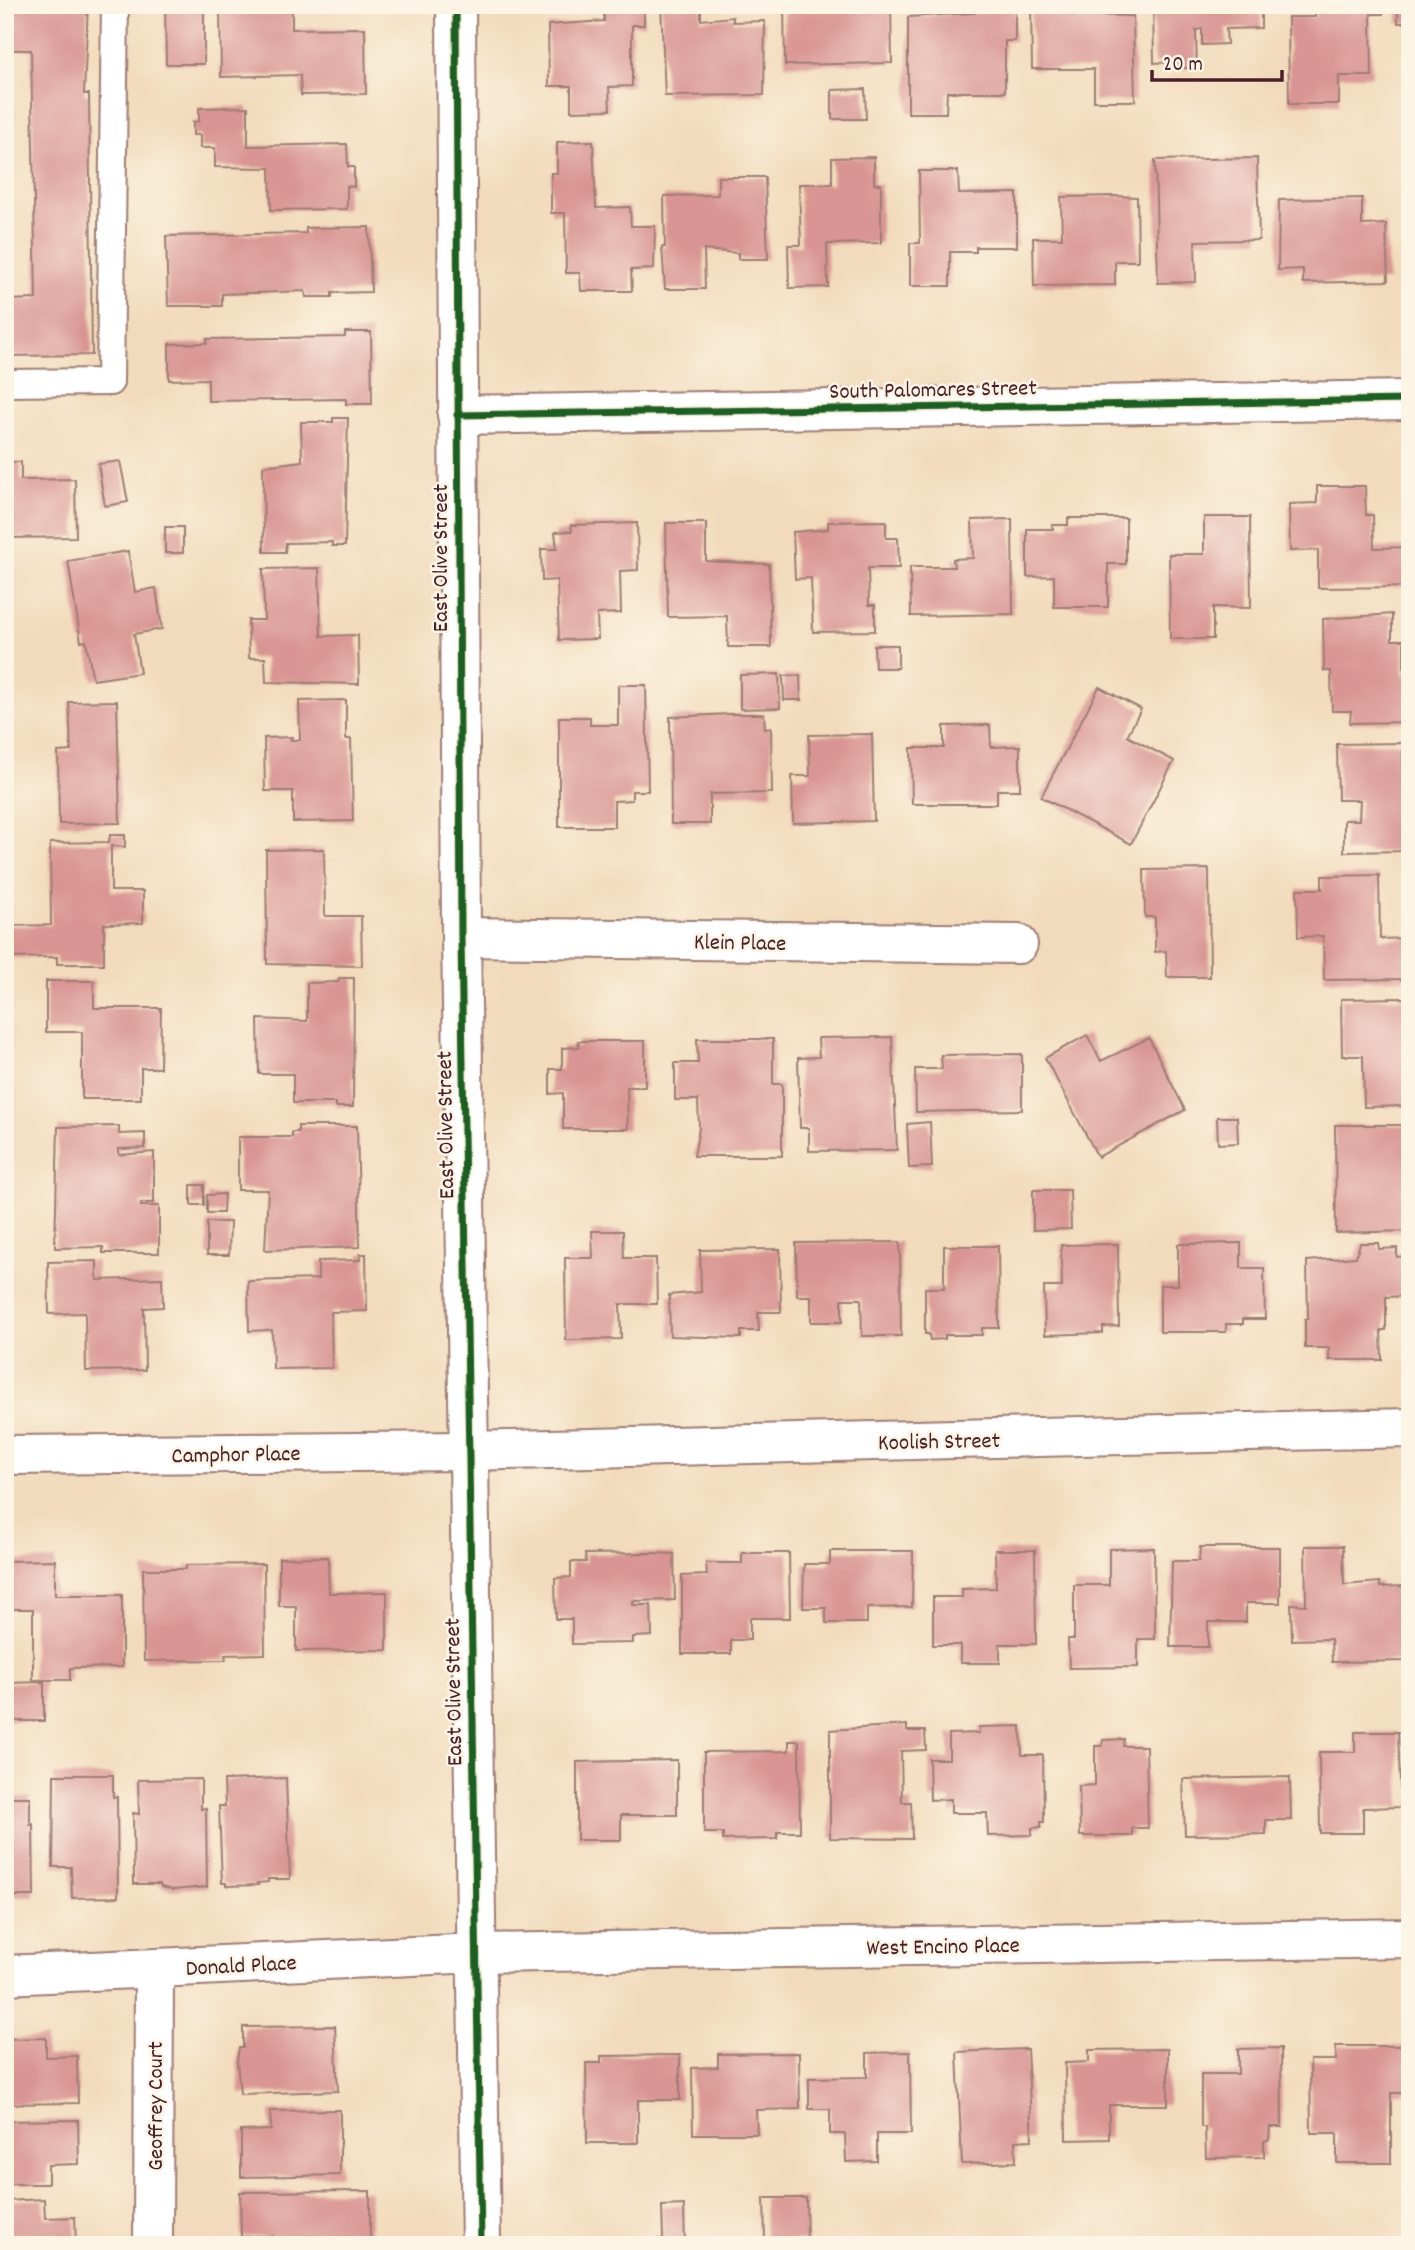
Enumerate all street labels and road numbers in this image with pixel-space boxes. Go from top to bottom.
street label: South Palomares Street [829,373,1037,410]
street label: East Olive Street [426,484,459,632]
street label: Klein Place [693,927,786,962]
street label: East Olive Street [430,1050,465,1199]
street label: Koolish Street [878,1426,1000,1461]
street label: Camphor Place [171,1439,301,1474]
street label: East Olive Street [438,1617,473,1766]
street label: West Encino Place [866,1931,1020,1966]
street label: Donald Place [185,1948,298,1987]
street label: Geoffrey Court [141,2041,174,2171]

